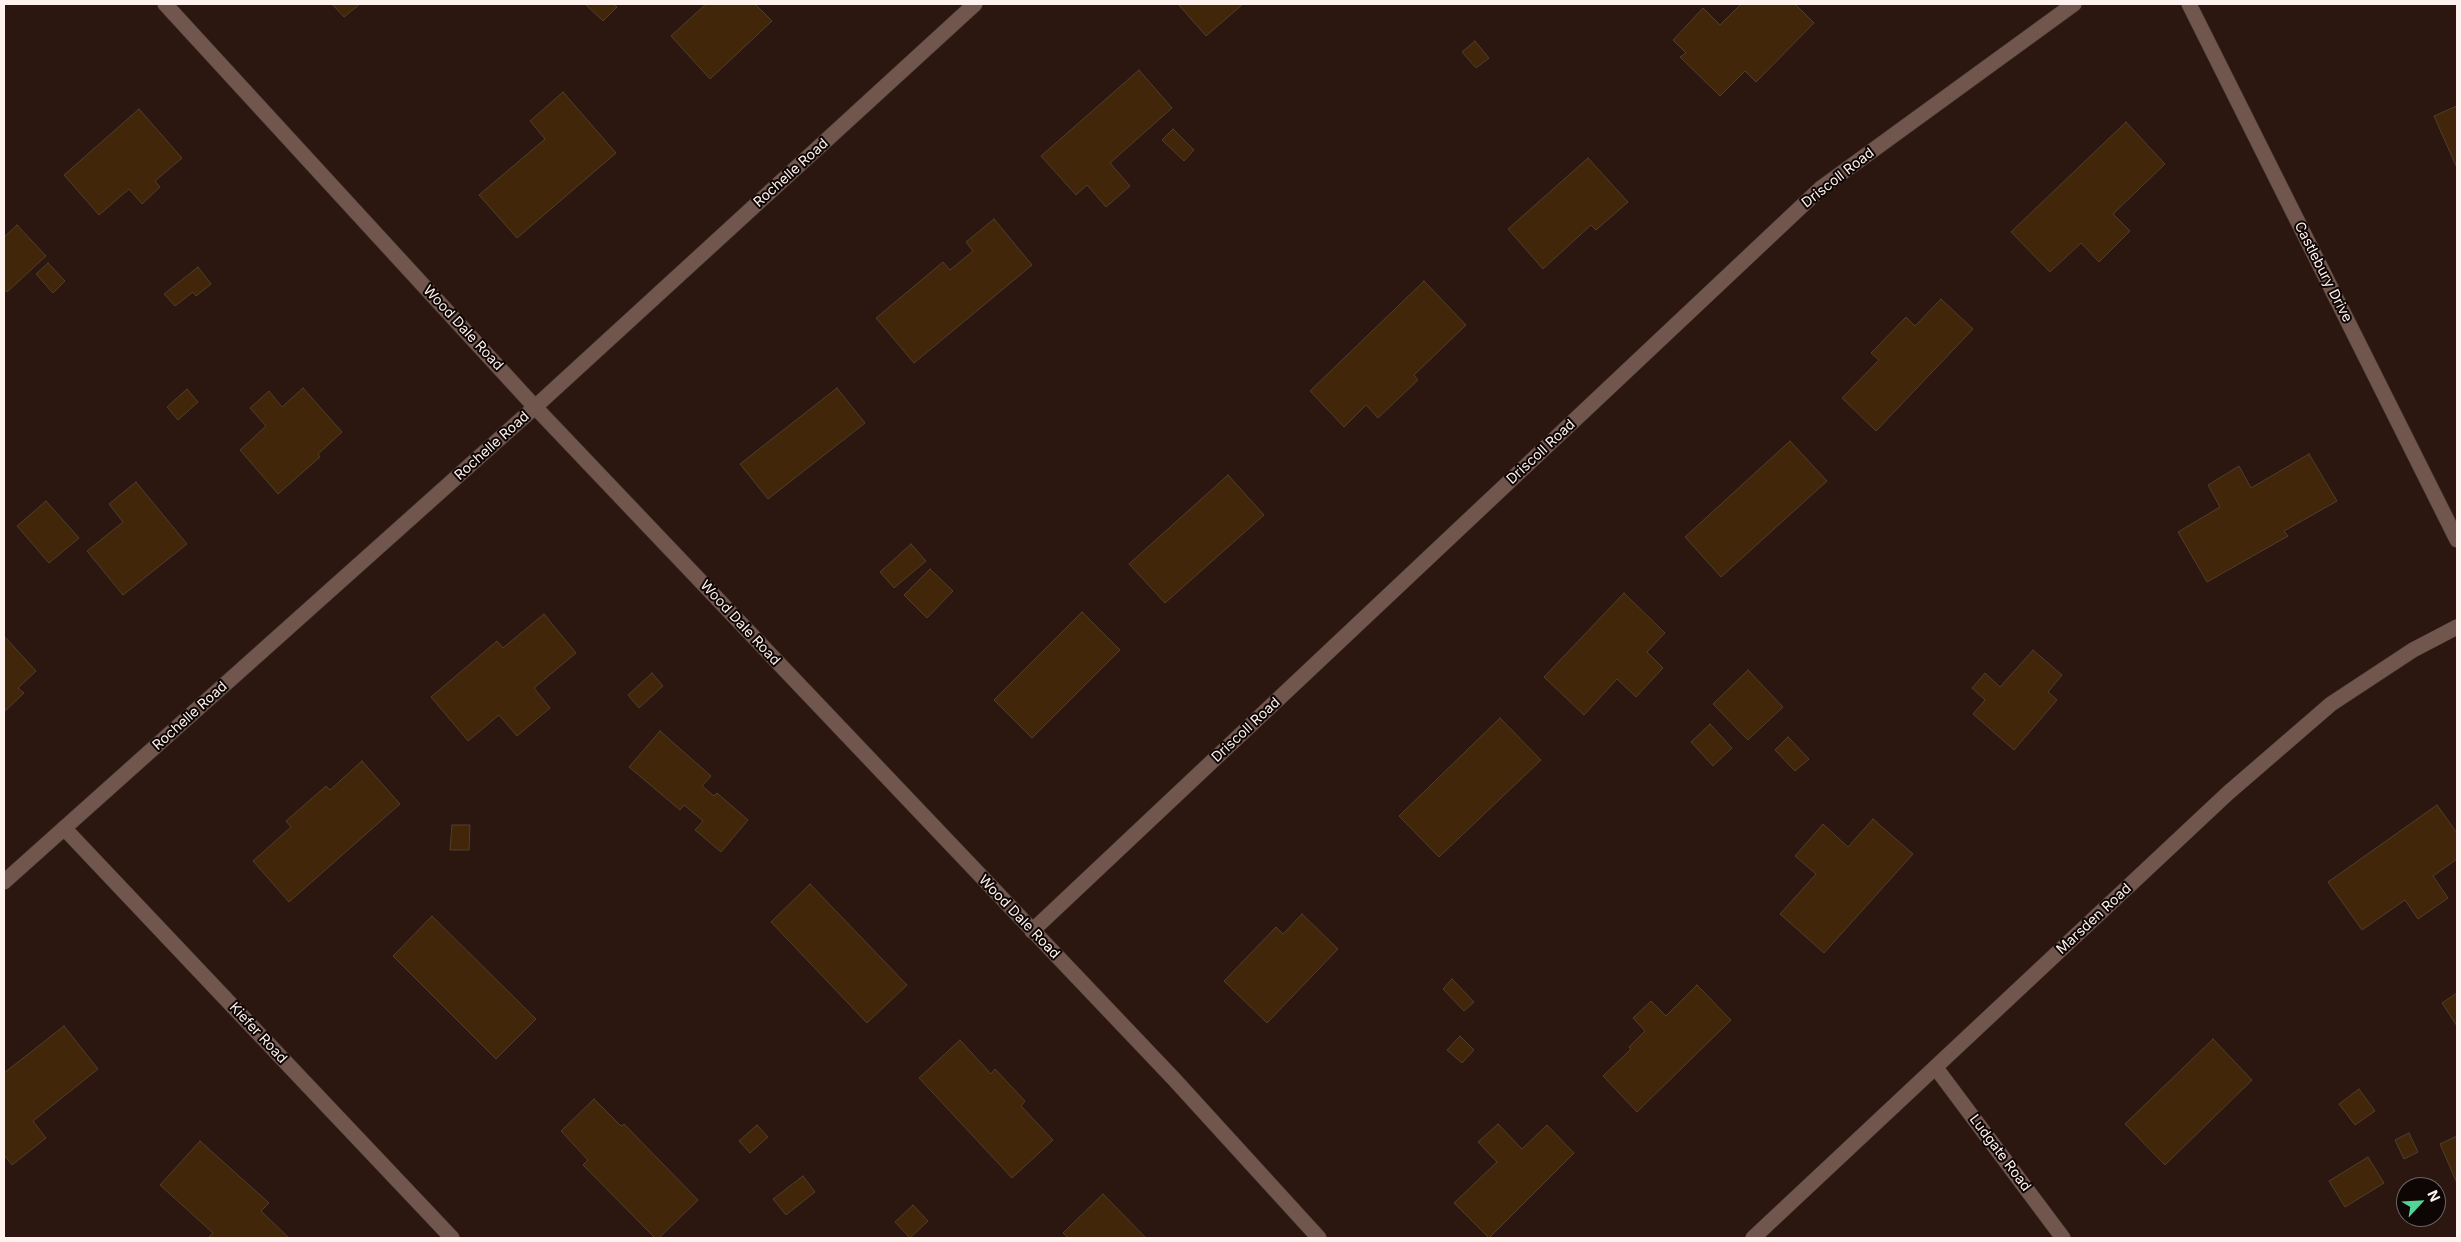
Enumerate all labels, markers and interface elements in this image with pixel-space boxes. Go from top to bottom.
street label: Rochelle Road [750,135,832,211]
street label: Driscoll Road [1798,145,1878,211]
street label: Castlebury Drive [2290,219,2356,325]
street label: Wood Dale Road [419,282,507,374]
street label: Rochelle Road [451,408,533,484]
street label: Driscoll Road [1503,416,1579,488]
street label: Wood Dale Road [696,577,784,669]
street label: Rochelle Road [149,678,231,754]
street label: Driscoll Road [1208,694,1284,766]
street label: Wood Dale Road [975,872,1063,962]
street label: Marsden Road [2053,880,2135,958]
street label: Kiefer Road [226,999,290,1067]
street label: Ludgate Road [1966,1111,2034,1195]
north arrow [2396,1177,2446,1227]
text: N [2424,1187,2444,1204]

